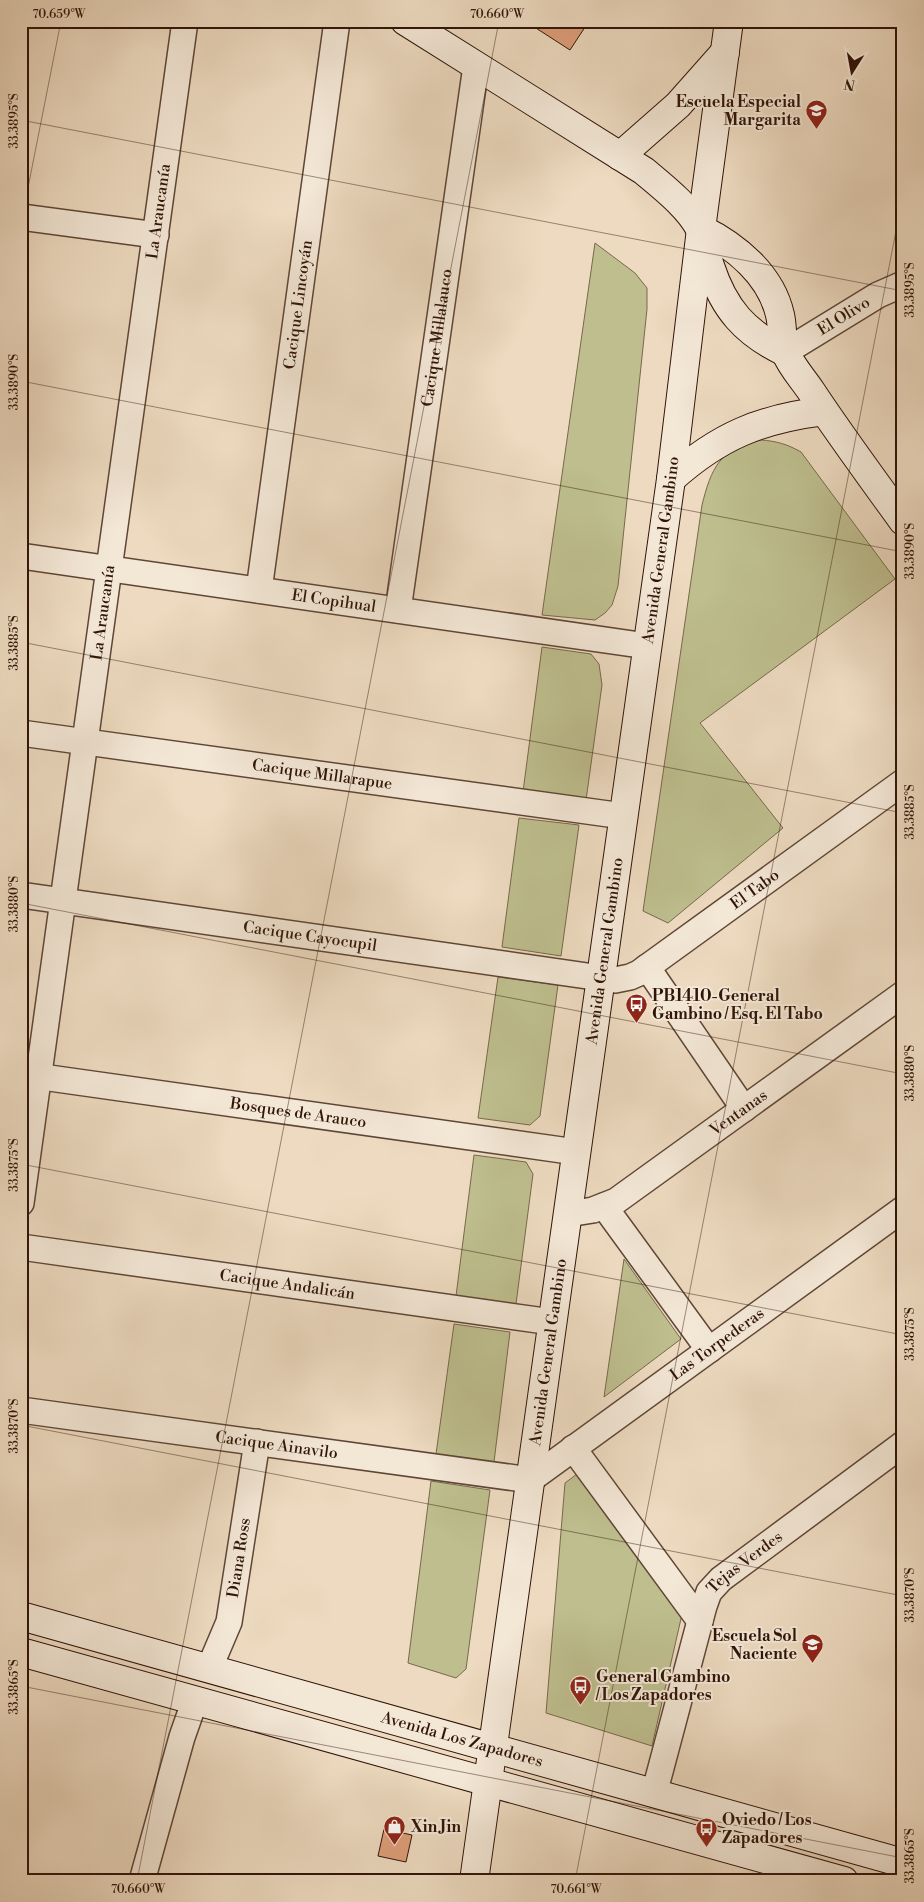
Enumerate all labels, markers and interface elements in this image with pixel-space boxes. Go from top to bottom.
text: 70.659°W [33,7,87,22]
text: 70.660°W [470,7,525,22]
north arrow [826,48,876,98]
text: N [843,74,857,94]
place label: Escuela Especial Margarita [676,92,802,130]
text: 33.3895°S [7,93,22,149]
school or university icon: Escuela Especial Margarita [805,99,829,130]
street label: La Araucanía [142,162,175,261]
street label: Cacique Lincoyán [279,238,317,371]
text: 33.3895°S [903,262,918,318]
street label: Cacique Millalauco [417,268,457,408]
street label: El Olivo [814,292,874,340]
text: 33.3890°S [7,354,22,410]
street label: Avenida General Gambino [638,455,684,646]
text: 33.3890°S [903,523,918,579]
street label: La Araucanía [86,563,120,662]
street label: El Copihual [290,585,378,617]
text: 33.3885°S [7,615,22,671]
street label: Cacique Millarapue [251,755,394,794]
text: 33.3885°S [903,784,918,840]
street label: Avenida General Gambino [581,856,628,1047]
street label: El Tabo [726,865,783,914]
text: 33.3880°S [7,876,22,932]
street label: Cacique Cayocupil [242,917,378,956]
place label: PB1410-General Gambino / Esq. El Tabo [652,986,823,1024]
bus stop icon: PB1410-General Gambino / Esq. El Tabo [624,993,648,1024]
text: 33.3880°S [903,1045,918,1101]
street label: Ventanas [705,1085,771,1141]
street label: Bosques de Arauco [228,1093,368,1132]
text: 33.3875°S [7,1138,22,1192]
street label: Avenida General Gambino [525,1257,571,1448]
street label: Cacique Andalicán [218,1265,357,1304]
street label: Las Torpederas [666,1303,768,1385]
text: 33.3875°S [903,1307,918,1361]
text: 33.3870°S [7,1399,22,1453]
street label: Cacique Ainavilo [214,1427,339,1463]
street label: Diana Ross [223,1516,255,1599]
street label: Tejas Verdes [702,1527,787,1598]
text: 33.3870°S [903,1568,918,1622]
place label: Escuela Sol Naciente [712,1626,798,1664]
school or university icon: Escuela Sol Naciente [801,1633,825,1664]
text: 33.3865°S [7,1659,22,1715]
place label: General Gambino / Los Zapadores [595,1667,730,1705]
bus stop icon: General Gambino / Los Zapadores [568,1674,592,1705]
street label: Avenida Los Zapadores [378,1707,545,1772]
place label: Oviedo / Los Zapadores [722,1810,812,1848]
shop icon: Xin Jin [383,1815,407,1846]
place label: Xin Jin [410,1817,461,1837]
bus stop icon: Oviedo / Los Zapadores [694,1817,718,1848]
text: 33.3865°S [903,1828,918,1884]
text: 70.660°W [111,1882,166,1897]
text: 70.661°W [550,1882,603,1897]

